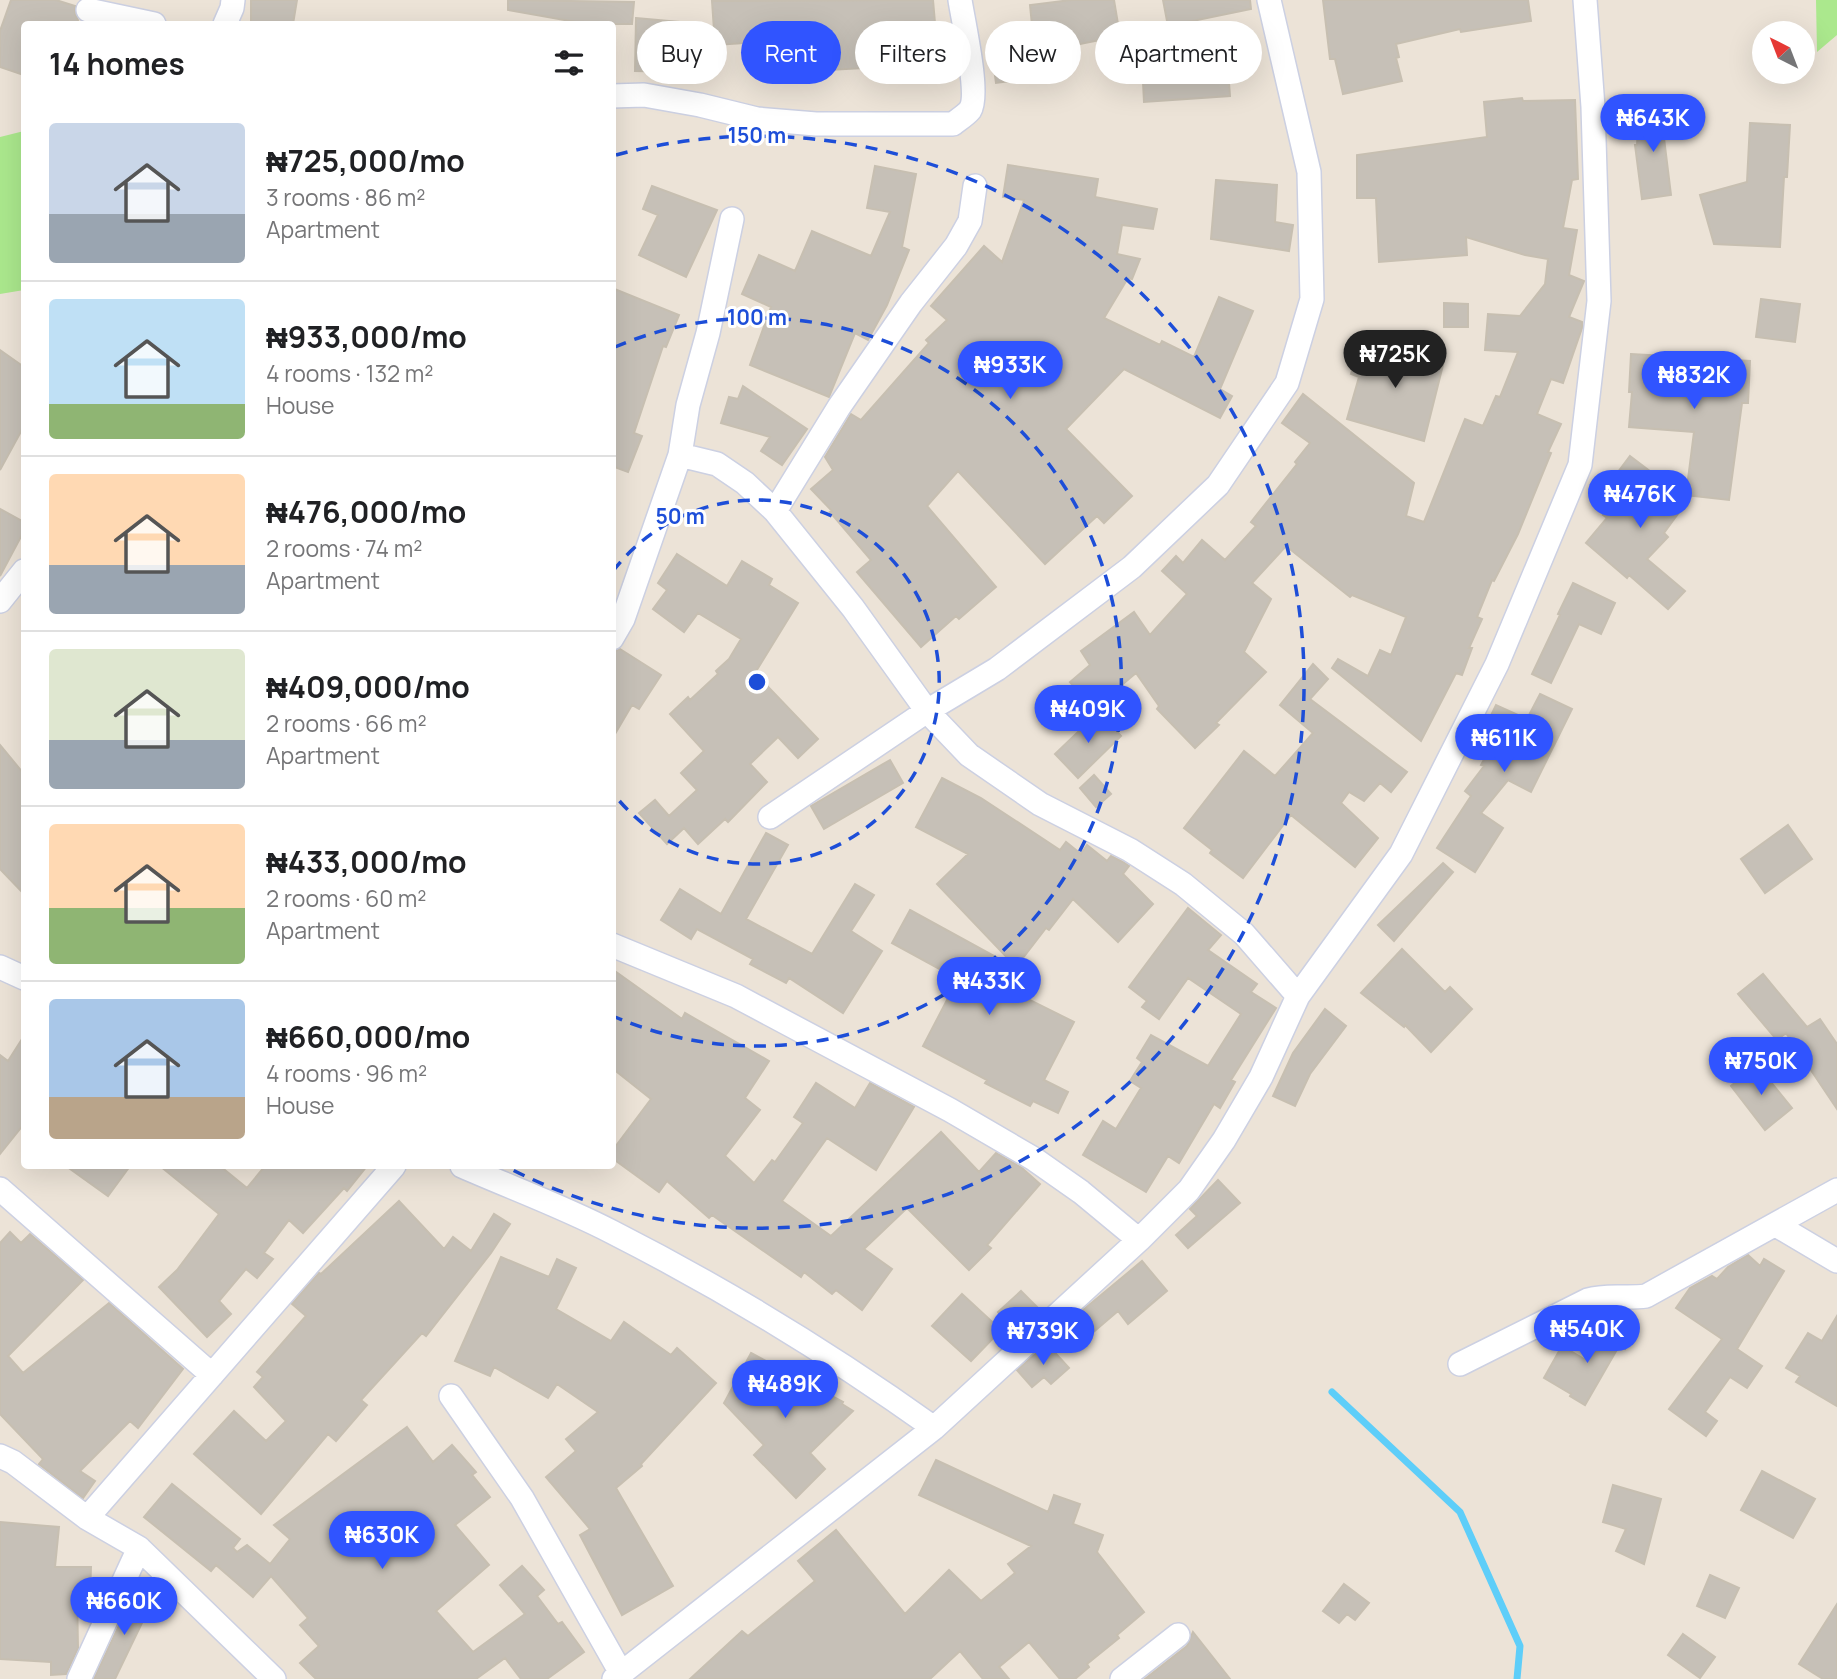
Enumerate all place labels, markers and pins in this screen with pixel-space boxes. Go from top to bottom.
pin: ₦643K [1604,94,1702,154]
pin: ₦725K [1346,330,1444,390]
pin: ₦933K [961,342,1059,401]
pin: ₦832K [1645,352,1743,411]
pin: ₦476K [1591,470,1689,530]
centre of rings [745,670,769,694]
pin: ₦409K [1039,686,1137,745]
pin: ₦611K [1455,714,1553,774]
pin: ₦433K [940,958,1038,1017]
pin: ₦750K [1712,1038,1810,1097]
pin: ₦540K [1538,1306,1636,1365]
pin: ₦739K [994,1308,1092,1367]
pin: ₦489K [736,1360,834,1420]
pin: ₦630K [333,1512,431,1571]
pin: ₦660K [75,1578,173,1637]

